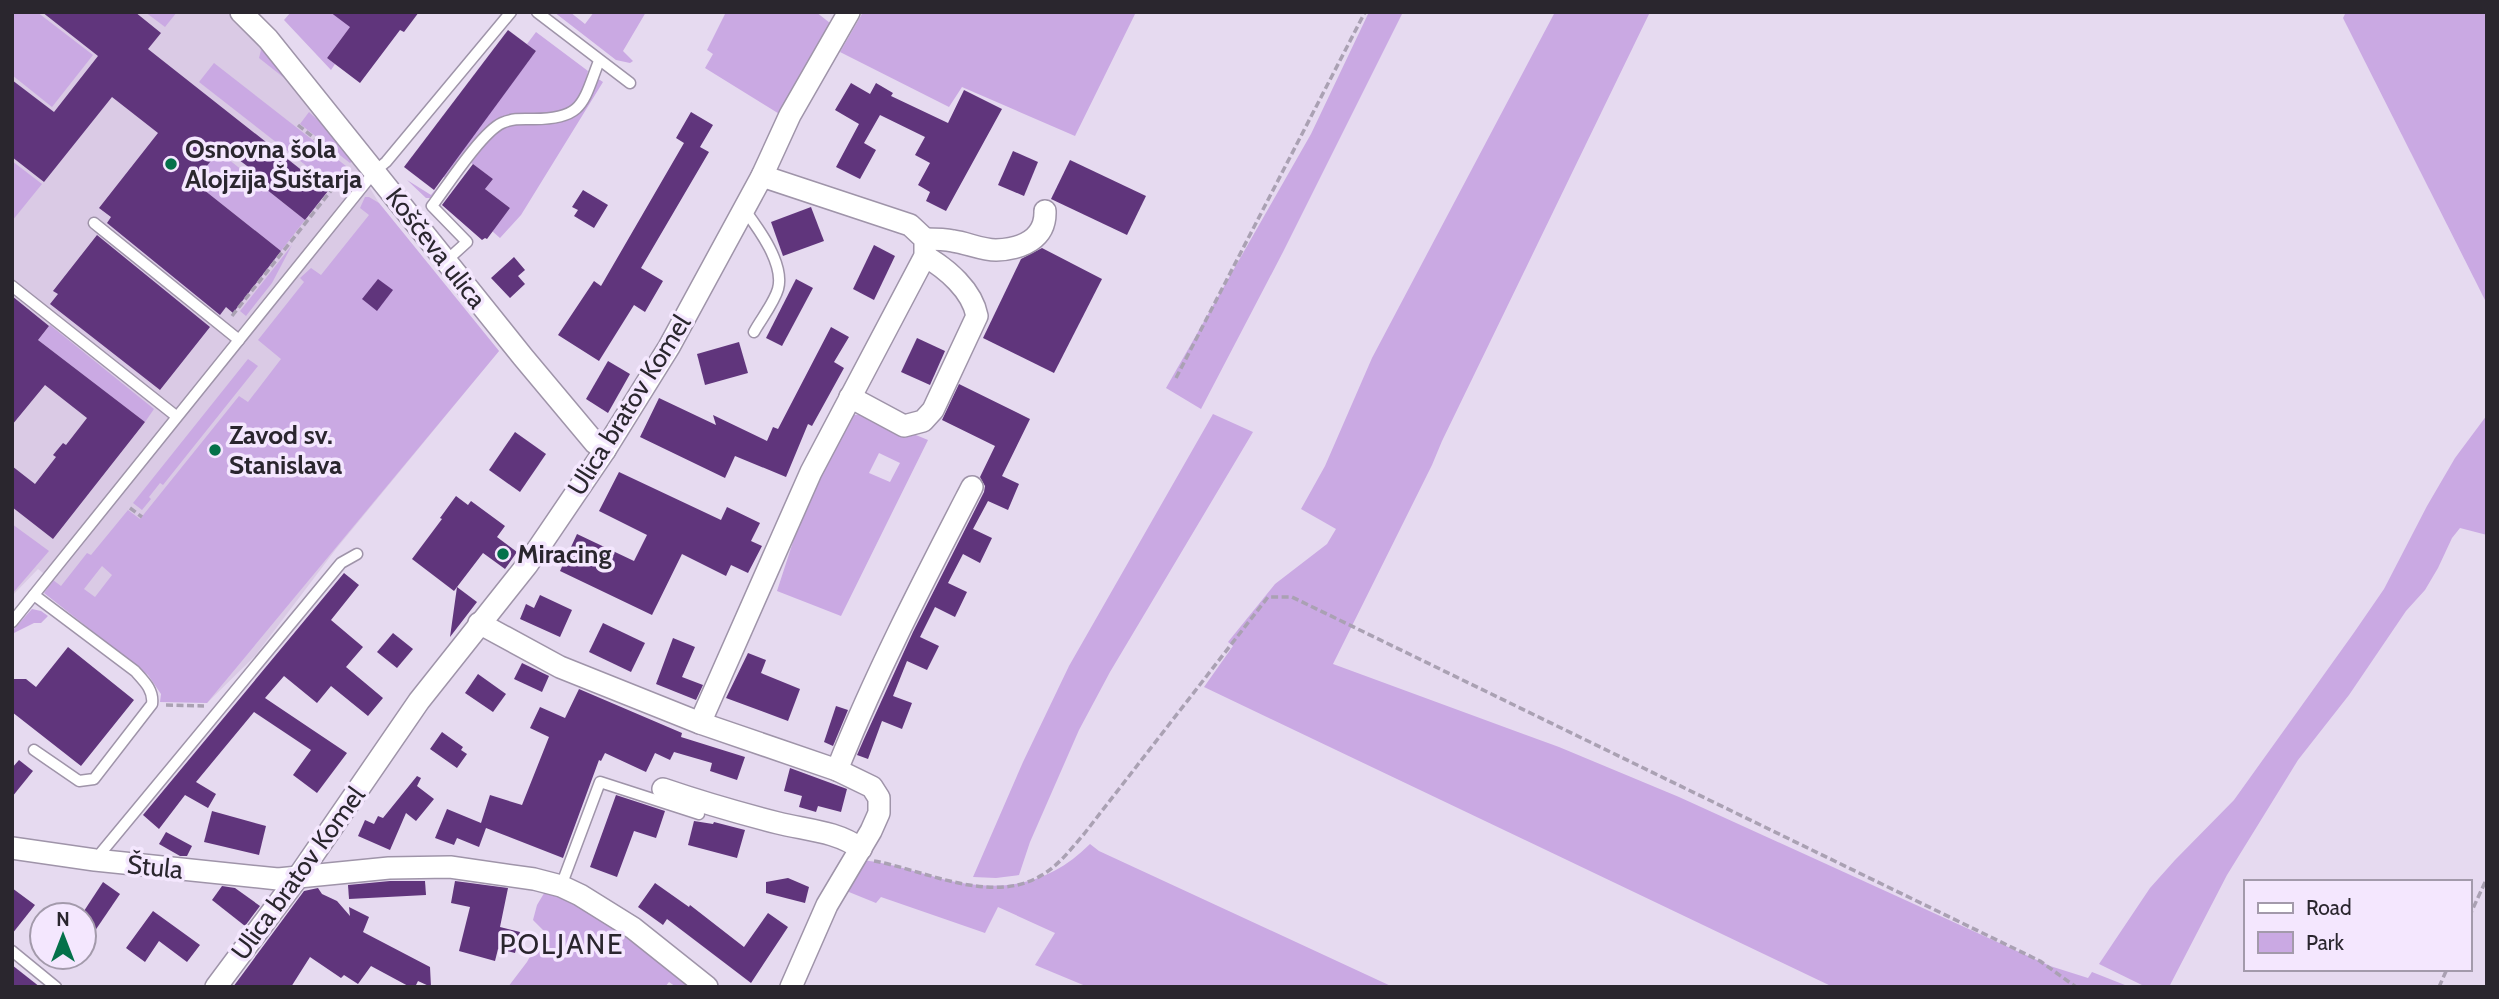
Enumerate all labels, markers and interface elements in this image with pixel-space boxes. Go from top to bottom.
place label: Osnovna šola Alojzija Šuštarja [185,133,362,195]
marker: Osnovna šola Alojzija Šuštarja [163,156,179,172]
street label: Koščeva ulica [379,181,493,315]
street label: Ulica bratov Komel [561,309,697,501]
place label: Zavod sv. Stanislava [229,419,342,481]
marker: Zavod sv. Stanislava [207,442,223,458]
place label: Miracing [517,538,611,570]
marker: Miracing [495,546,511,562]
street label: Ulica bratov Komel [224,780,372,966]
street label: Štula [126,848,185,886]
legend [2244,880,2471,971]
text: Road [2306,895,2352,920]
north arrow [28,901,98,971]
text: N [56,908,70,931]
district label: POLJANE [499,927,625,961]
text: Park [2306,930,2344,955]

